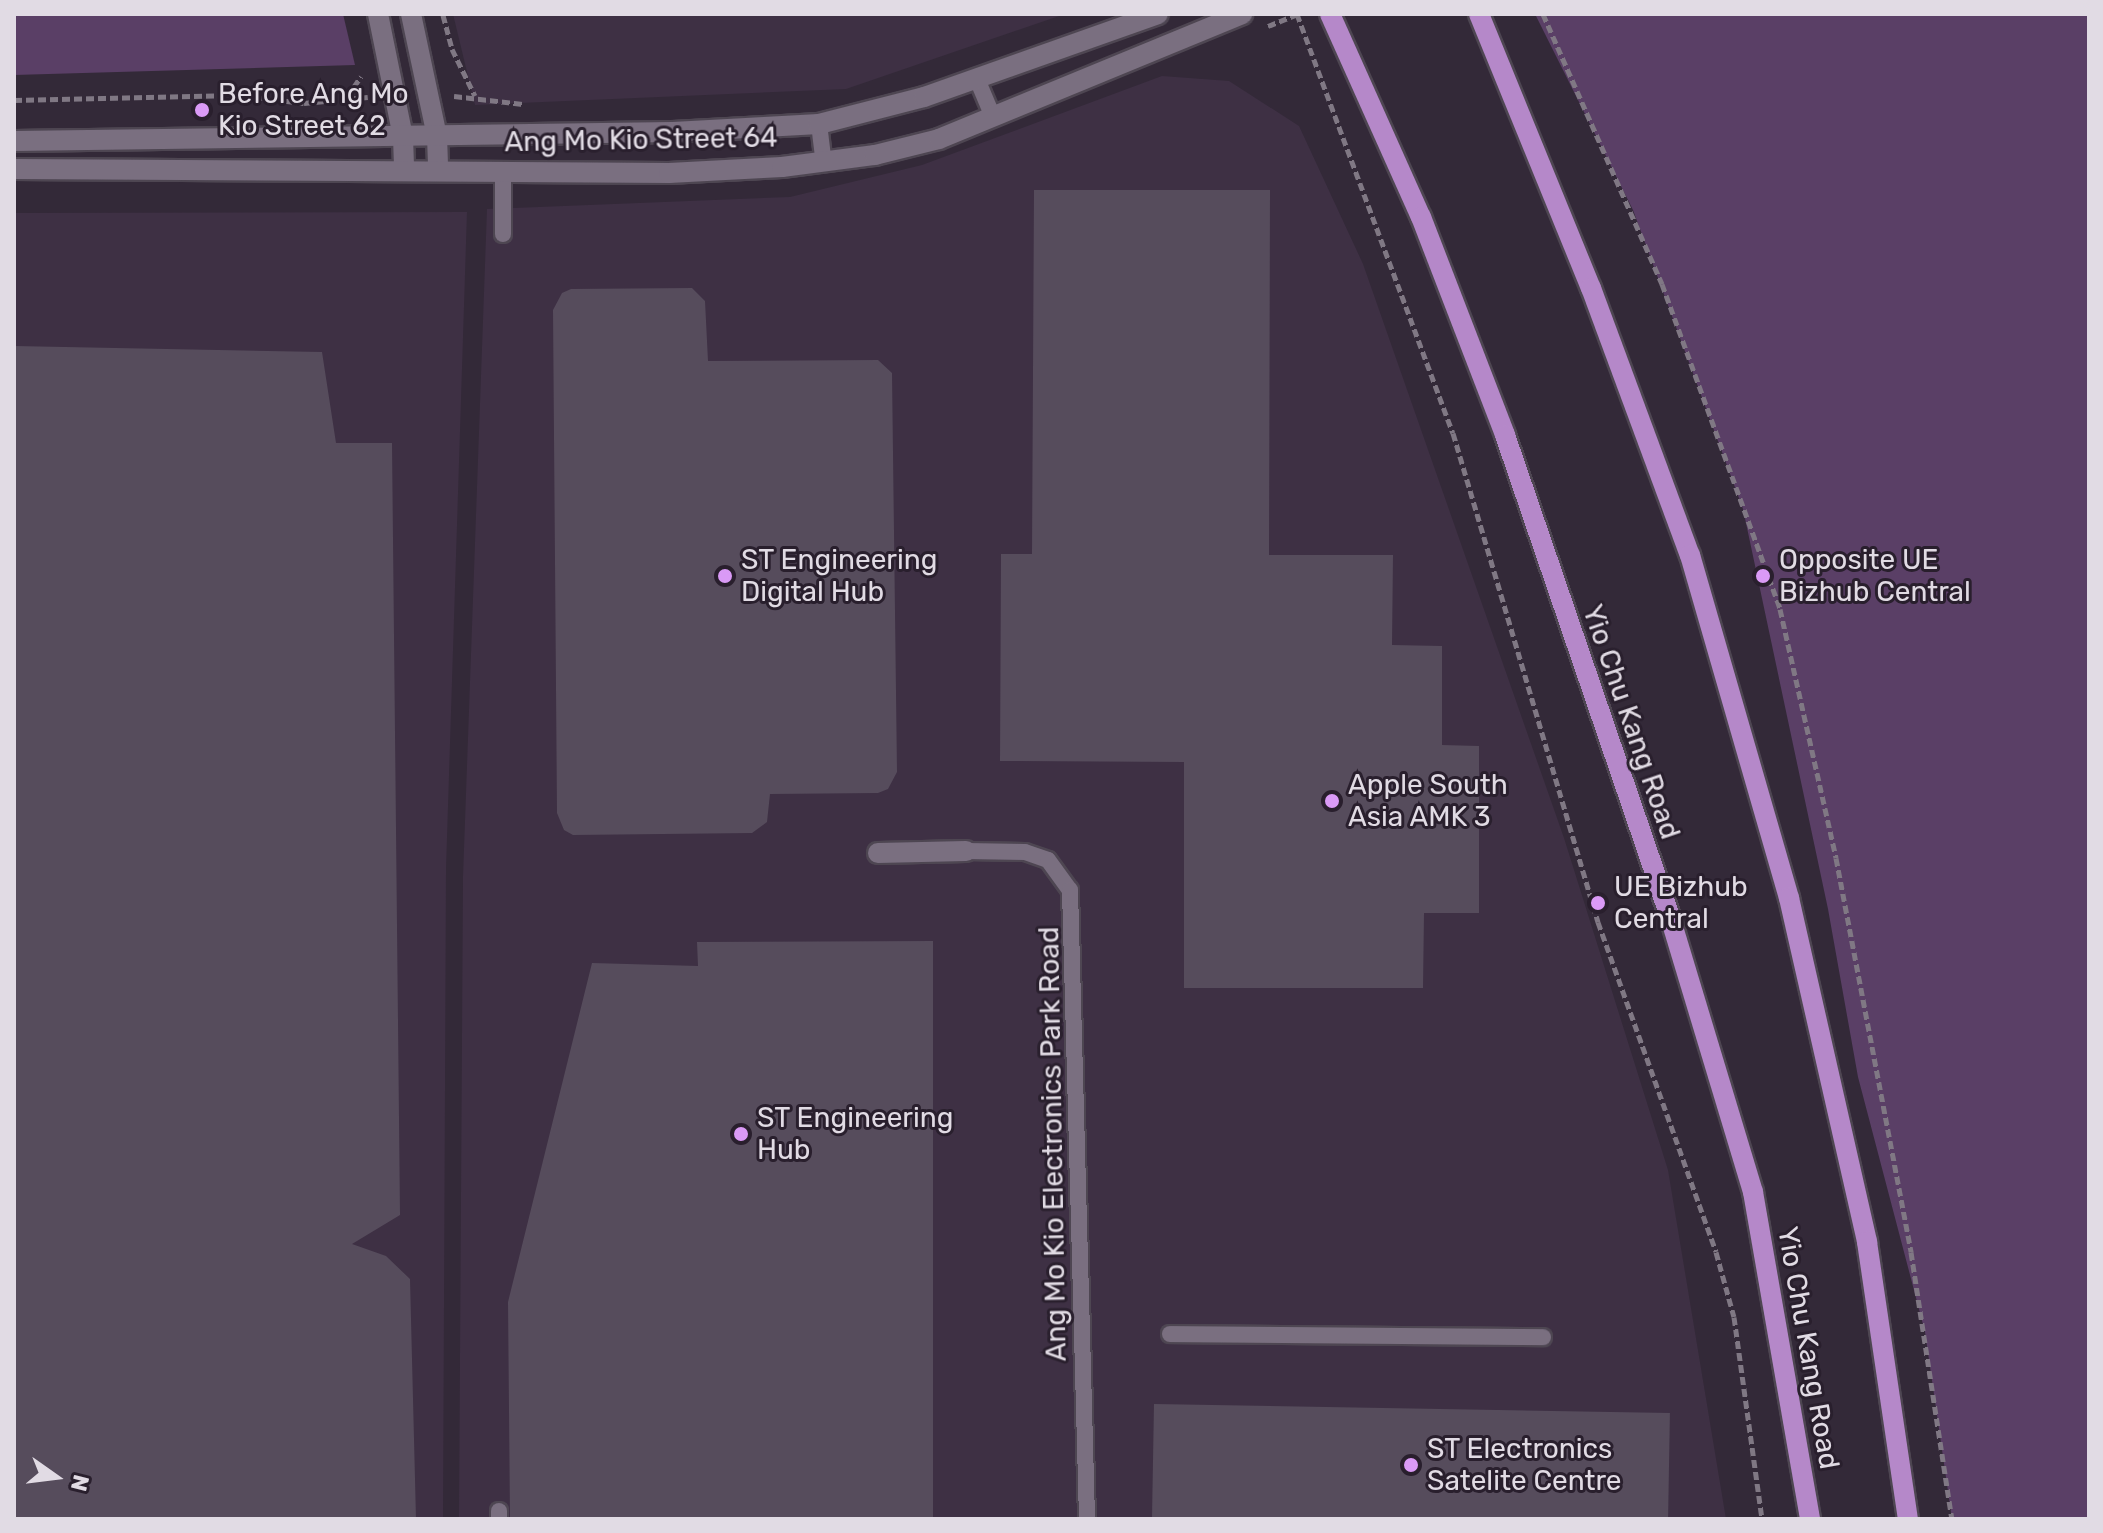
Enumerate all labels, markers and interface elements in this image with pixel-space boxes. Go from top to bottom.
place label: Before Ang Mo Kio Street 62 [218,77,409,143]
marker: Before Ang Mo Kio Street 62 [193,101,211,119]
street label: Ang Mo Kio Street 64 [504,121,778,159]
place label: ST Engineering Digital Hub [741,543,938,609]
place label: Opposite UE Bizhub Central [1779,543,1971,609]
marker: ST Engineering Digital Hub [716,567,734,585]
marker: Opposite UE Bizhub Central [1754,567,1772,585]
street label: Yio Chu Kang Road [1575,600,1687,844]
place label: Apple South Asia AMK 3 [1348,768,1508,834]
marker: Apple South Asia AMK 3 [1323,792,1341,810]
place label: UE Bizhub Central [1614,870,1748,936]
marker: UE Bizhub Central [1589,894,1607,912]
street label: Ang Mo Kio Electronics Park Road [1032,926,1074,1362]
place label: ST Engineering Hub [757,1101,954,1167]
marker: ST Engineering Hub [732,1125,750,1143]
street label: Yio Chu Kang Road [1770,1224,1846,1472]
place label: ST Electronics Satelite Centre [1427,1432,1622,1498]
north arrow [16,1437,96,1517]
marker: ST Electronics Satelite Centre [1402,1456,1420,1474]
text: N [65,1472,95,1494]

